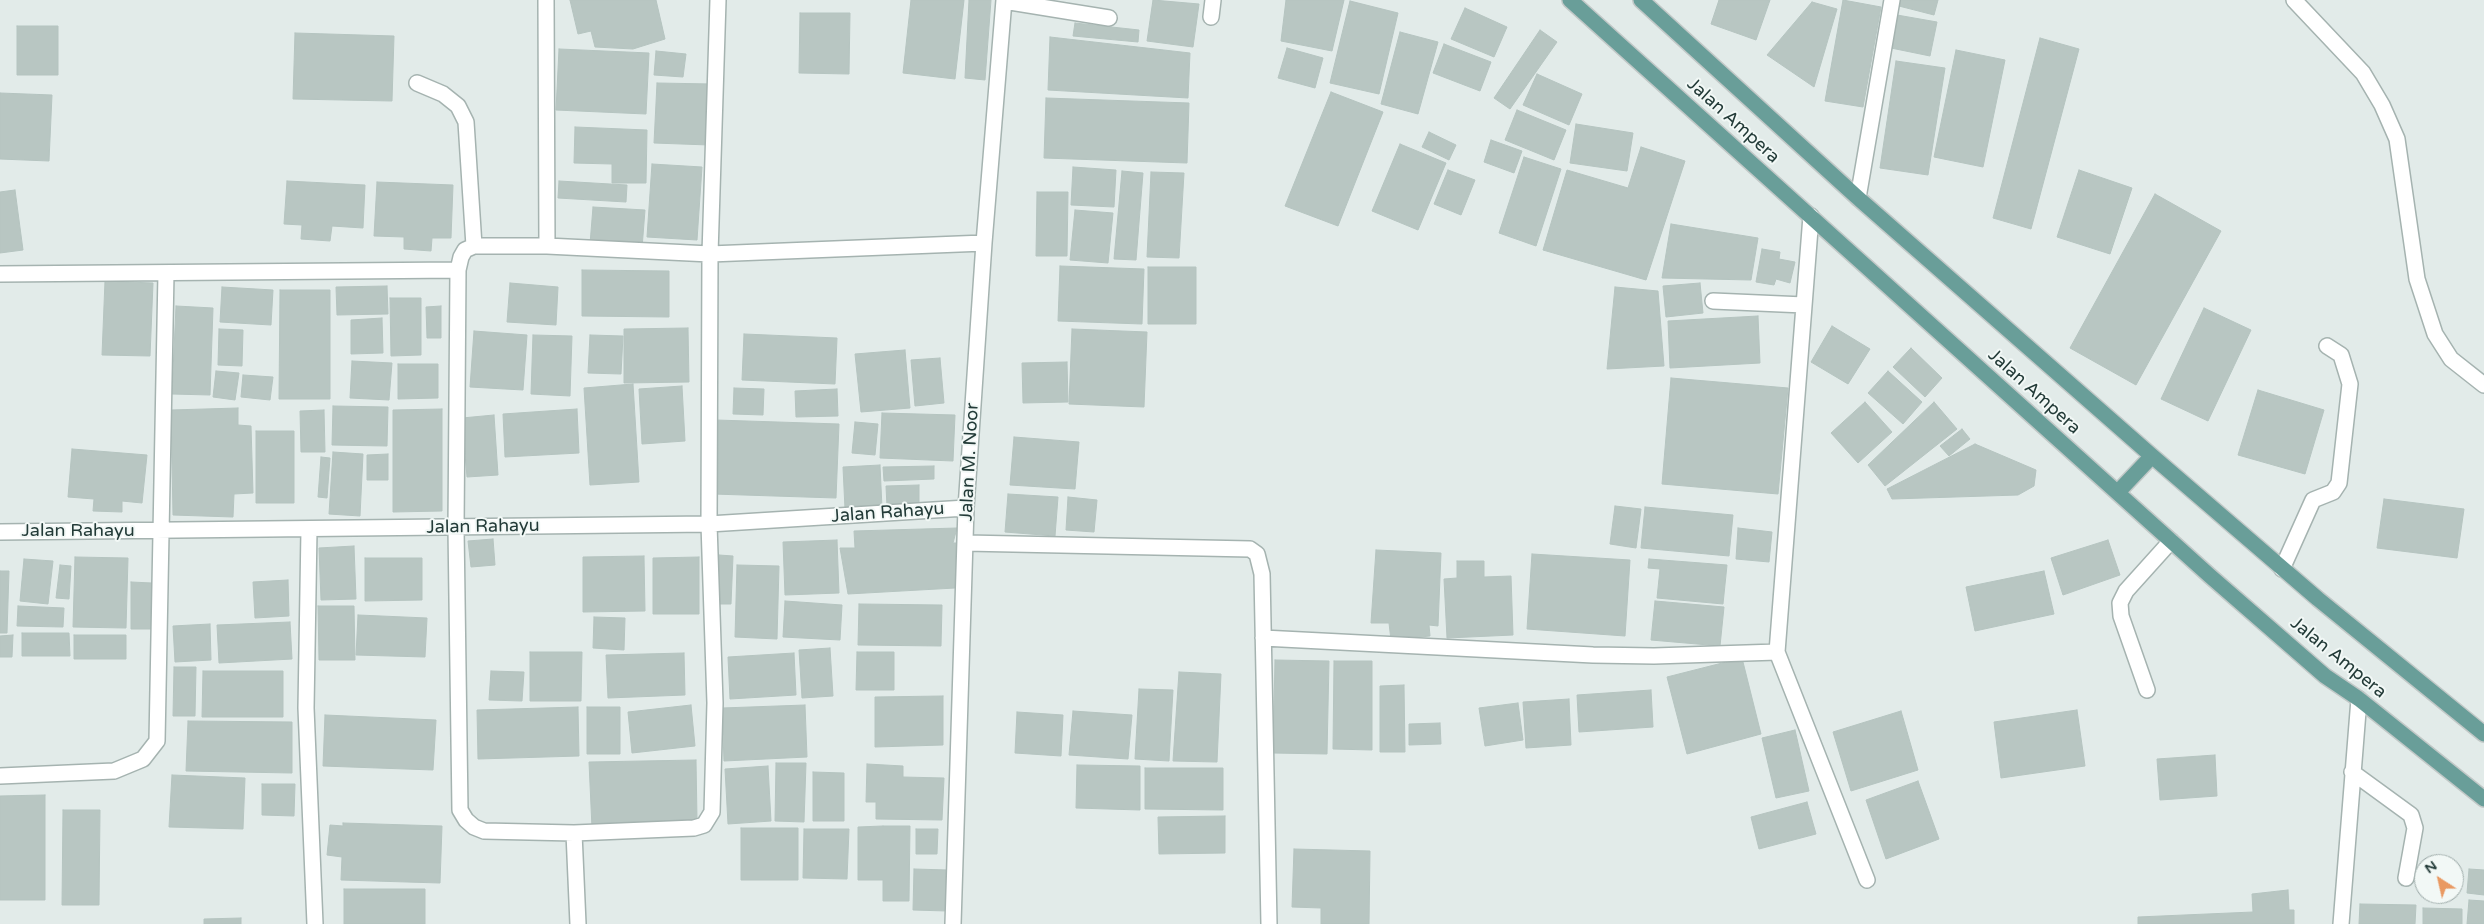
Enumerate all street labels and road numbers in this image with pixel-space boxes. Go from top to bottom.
street label: Jalan Ampera [1682,74,1784,168]
street label: Jalan Ampera [1983,345,2085,439]
street label: Jalan M. Noor [956,402,984,522]
street label: Jalan Rahayu [831,498,945,528]
street label: Jalan Rahayu [426,515,540,539]
street label: Jalan Rahayu [21,520,135,542]
street label: Jalan Ampera [2286,613,2390,703]

